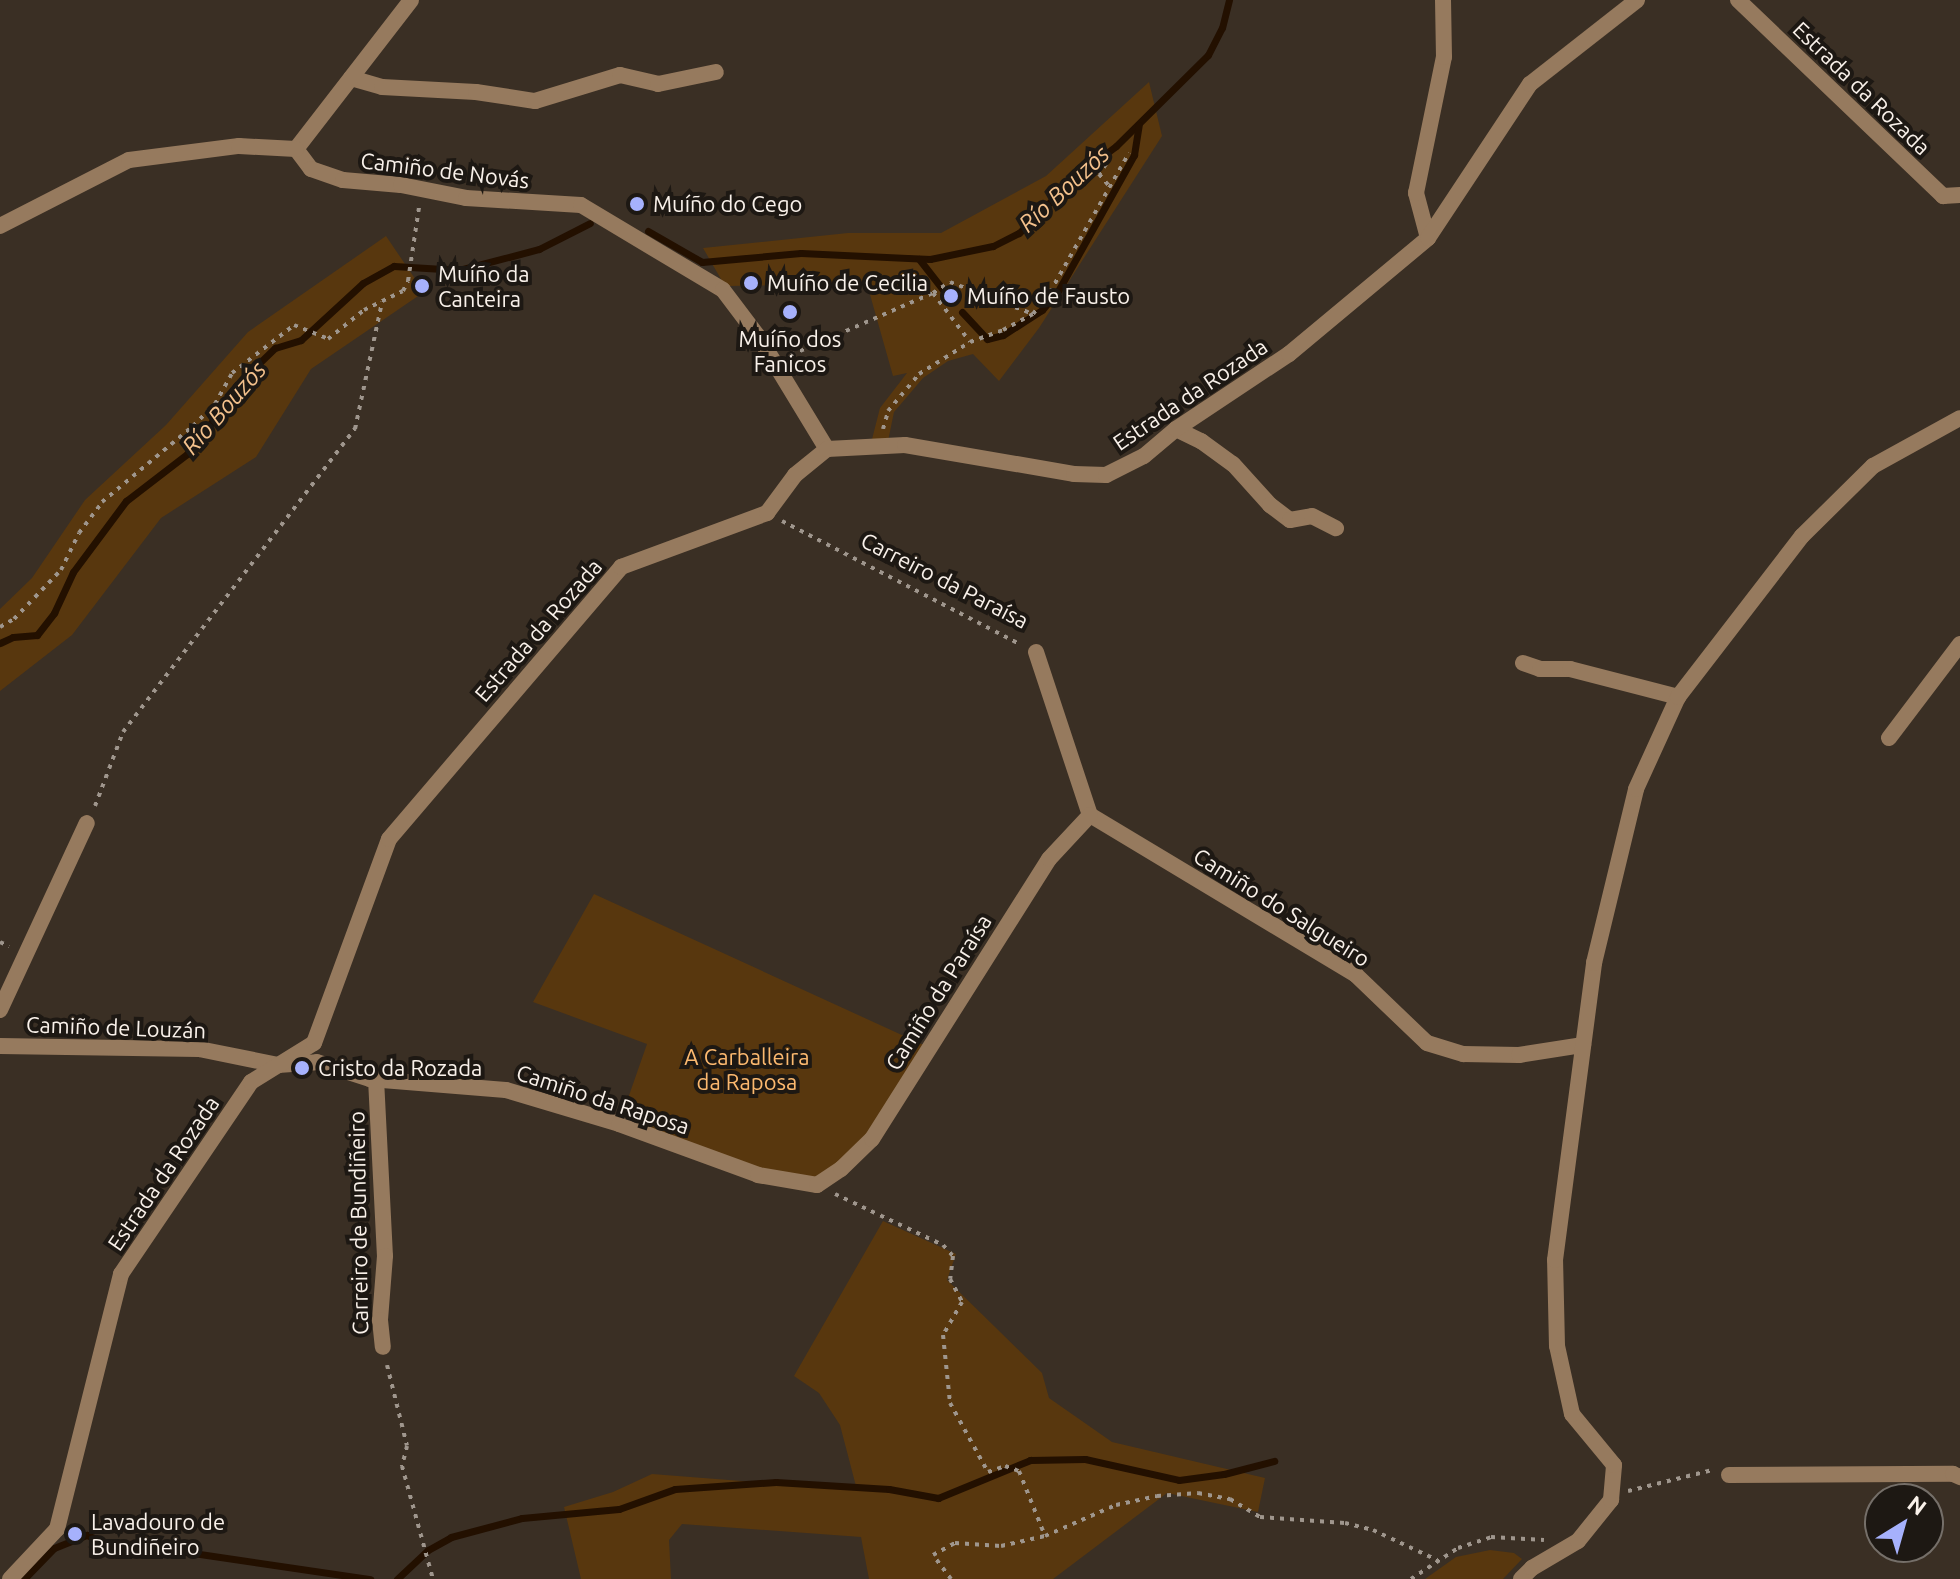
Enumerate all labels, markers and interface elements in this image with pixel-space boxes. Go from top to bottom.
street label: Estrada da Rozada [1788,16,1936,160]
water label: Río Bouzós [1013,140,1115,238]
street label: Camiño de Novás [359,147,531,193]
place label: Muíño do Cego [653,191,802,217]
marker: Muíño do Cego [628,195,646,213]
place label: Muíño da Canteira [438,260,530,312]
place label: Muíño de Cecilia [767,270,928,296]
marker: Muíño de Cecilia [742,274,760,292]
marker: Muíño da Canteira [413,277,431,295]
place label: Muíño de Fausto [967,283,1130,309]
marker: Muíño de Fausto [942,287,960,305]
marker: Muíño dos Fanicos [781,303,799,321]
place label: Muíño dos Fanicos [739,325,841,376]
street label: Estrada da Rozada [1108,333,1272,455]
water label: Río Bouzós [176,356,272,460]
street label: Carreiro da Paraísa [857,526,1033,634]
street label: Estrada da Rozada [469,553,607,707]
street label: Camiño do Salgueiro [1189,842,1375,972]
street label: Camiño da Paraísa [879,909,997,1075]
street label: Camiño de Louzán [25,1011,207,1043]
park label: A Carballeira da Raposa [684,1043,810,1094]
place label: Cristo da Rozada [318,1055,482,1081]
marker: Cristo da Rozada [293,1059,311,1077]
street label: Camiño da Raposa [513,1059,693,1139]
street label: Estrada da Rozada [102,1091,224,1255]
street label: Carreiro de Bundiñeiro [343,1111,373,1335]
north arrow [1864,1483,1944,1563]
text: N [1903,1490,1932,1520]
place label: Lavadouro de Bundiñeiro [91,1508,225,1560]
marker: Lavadouro de Bundiñeiro [66,1525,84,1543]

